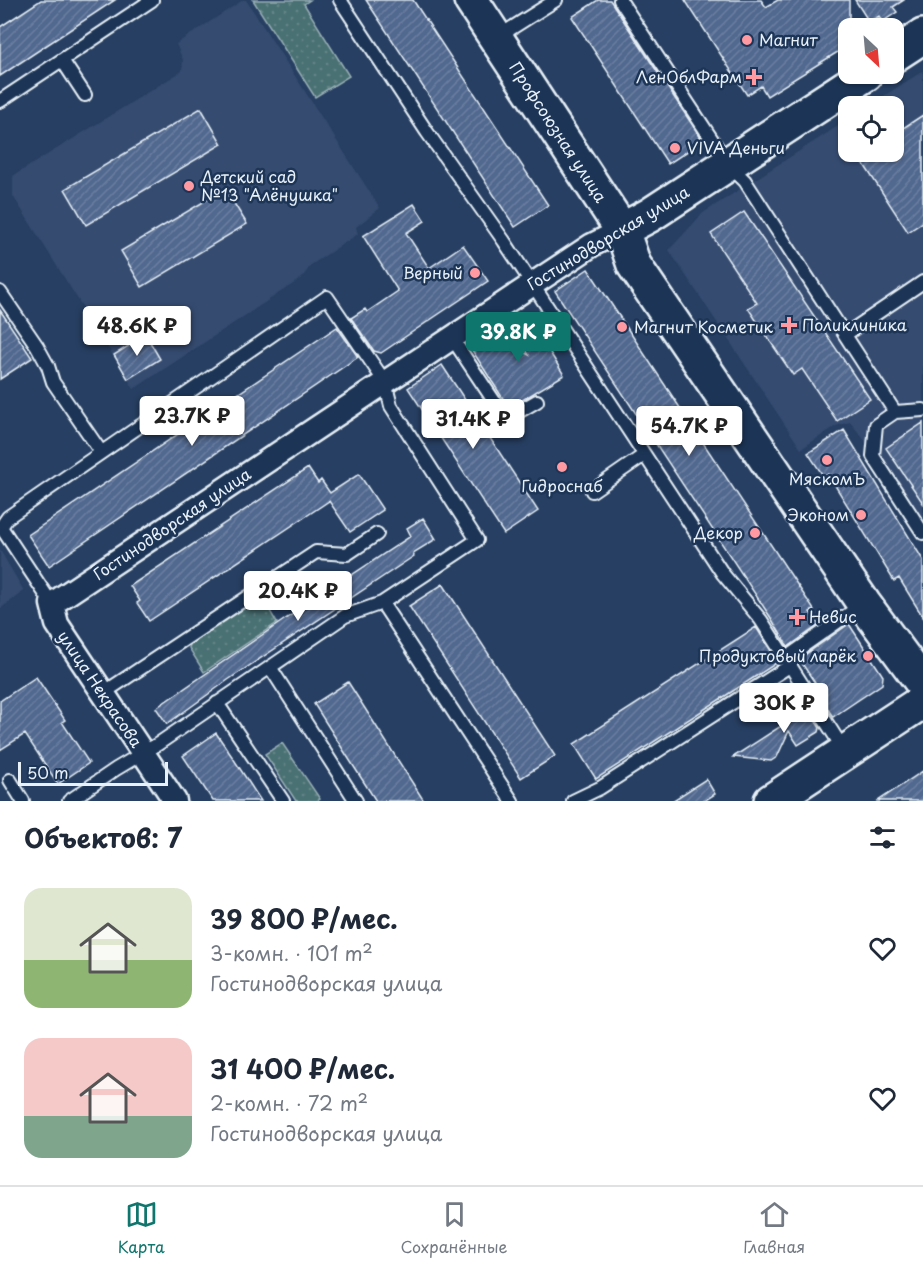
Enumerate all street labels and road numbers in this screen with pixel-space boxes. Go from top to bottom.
street label: Профсоюзная улица [504,56,613,207]
street label: Гостинодворская улица [522,179,693,295]
street label: Гостинодворская улица [88,461,255,585]
street label: улица Некрасова [53,625,149,752]

